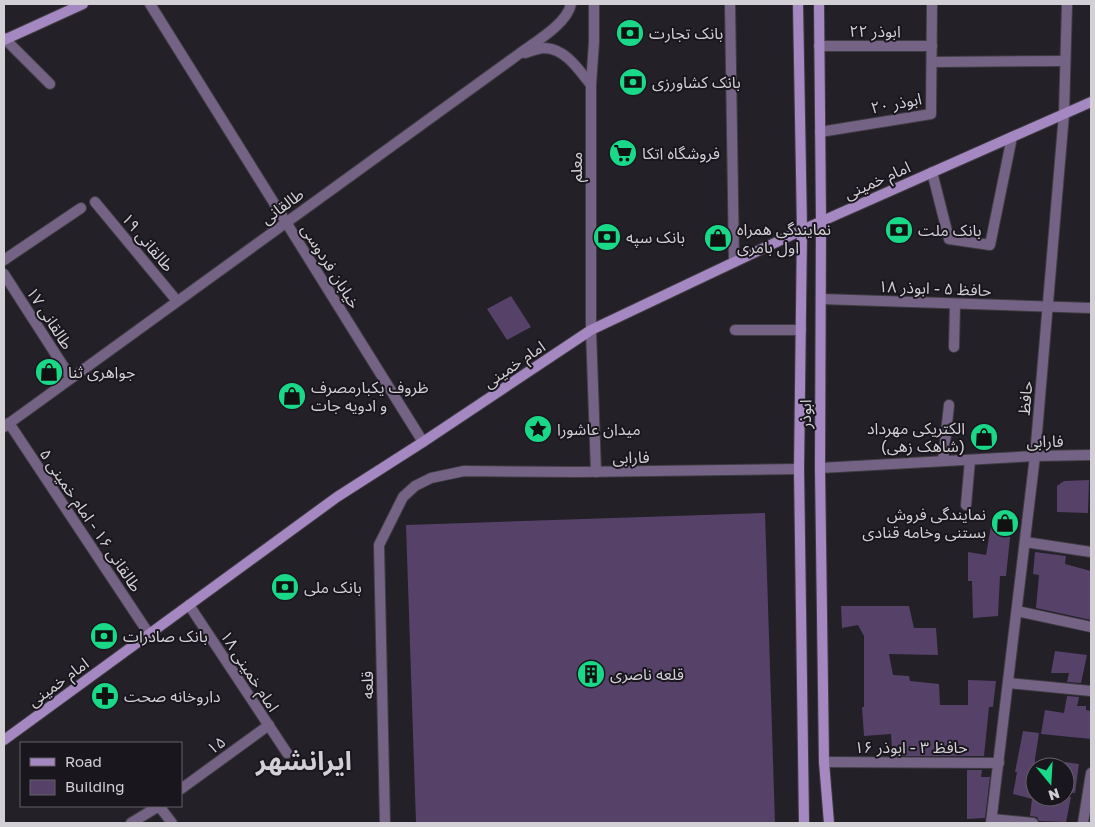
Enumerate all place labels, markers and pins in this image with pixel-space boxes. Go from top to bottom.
bank icon: بانک تجارت [615,18,645,48]
place label: بانک تجارت [649,23,723,43]
bank icon: بانک کشاورزی [618,67,648,97]
place label: بانک کشاورزی [652,72,741,92]
supermarket icon: فروشگاه اتکا [608,138,638,168]
place label: فروشگاه اتکا [642,143,720,163]
bank icon: بانک ملت [884,215,914,245]
place label: نمایندگی همراه اول بامری [737,219,831,258]
place label: بانک ملت [918,220,982,240]
bank icon: بانک سپه [592,222,622,252]
shop icon: نمایندگی همراه اول بامری [703,223,733,253]
place label: بانک سپه [626,227,685,248]
shop icon: جواهری ثنا [34,357,64,387]
place label: جواهری ثنا [68,362,135,382]
place label: ظروف یکبارمصرف و ادویه جات [311,377,429,415]
shop icon: ظروف یکبارمصرف و ادویه جات [277,381,307,411]
place icon: میدان عاشورا [523,414,553,444]
place label: الکتریکی مهرداد (شاهک زهی) [867,418,965,456]
place label: میدان عاشورا [557,419,641,439]
shop icon: الکتریکی مهرداد (شاهک زهی) [969,422,999,452]
place label: نمایندگی فروش بستنی وخامه قنادی [862,504,986,542]
shop icon: نمایندگی فروش بستنی وخامه قنادی [990,508,1020,538]
bank icon: بانک ملی [270,572,300,602]
place label: بانک ملی [304,577,362,597]
bank icon: بانک صادرات [89,621,119,651]
place label: بانک صادرات [123,626,208,646]
building icon: قلعه ناصری [576,659,606,689]
place label: قلعه ناصری [610,664,684,684]
pharmacy icon: داروخانه صحت [90,681,120,711]
place label: داروخانه صحت [124,686,221,706]

